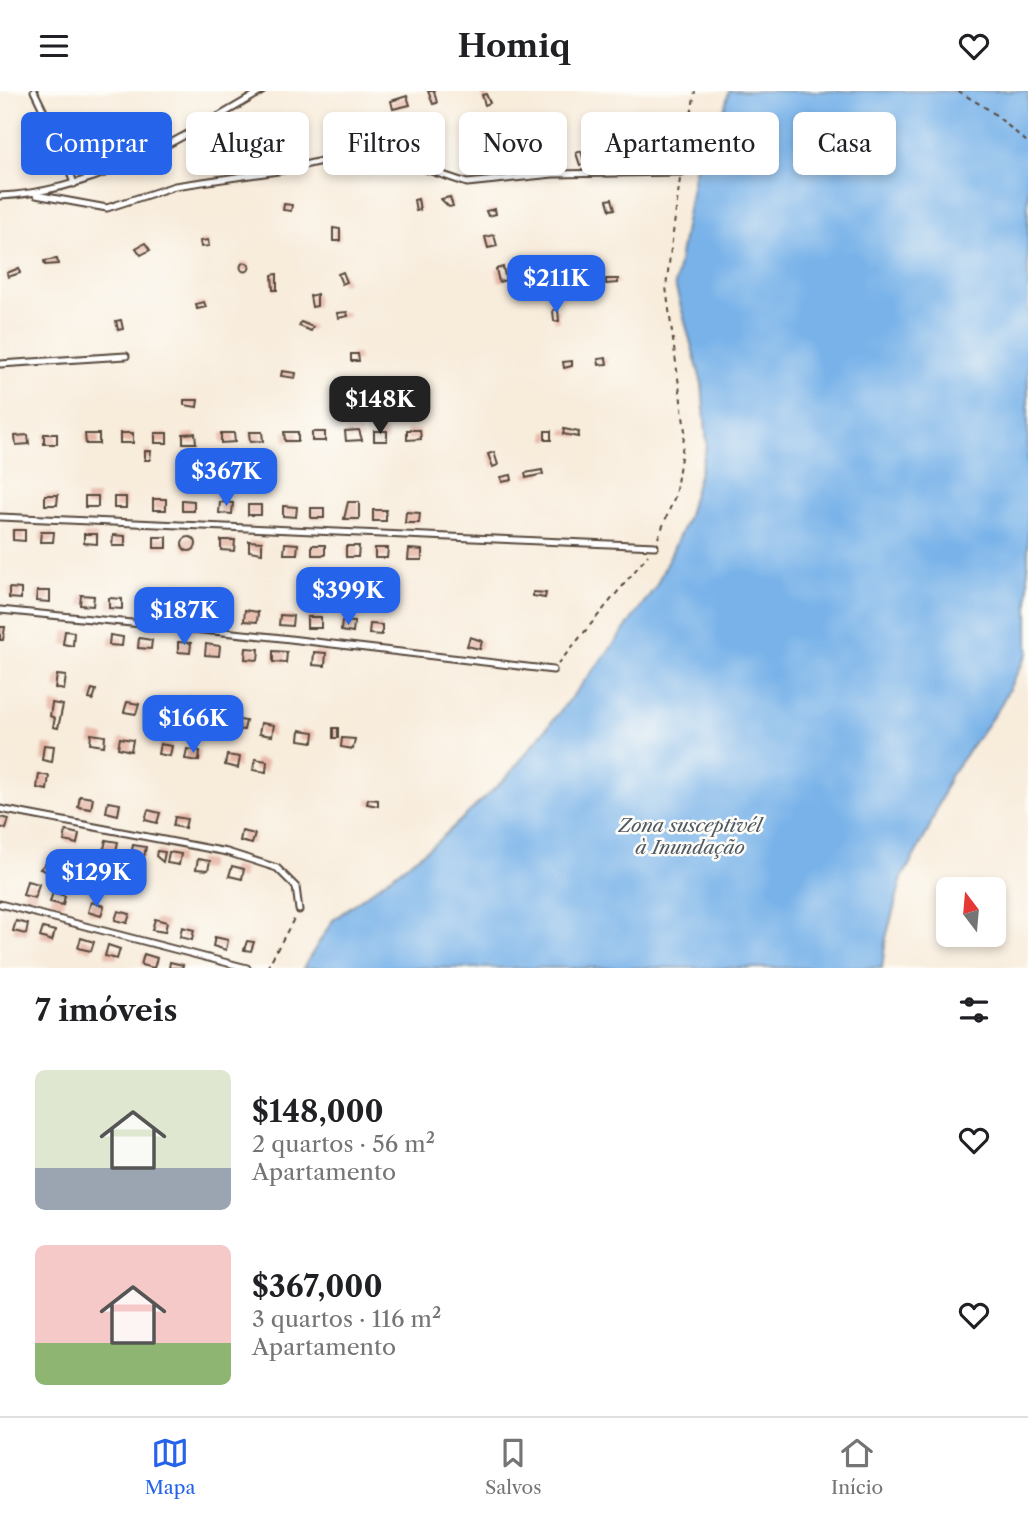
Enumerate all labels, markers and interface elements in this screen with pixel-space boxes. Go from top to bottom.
text: Homiq [457,26,571,65]
icon: menu [35,27,73,65]
icon: heart [955,27,993,65]
chip: Comprar [21,112,172,175]
chip: Alugar [186,112,309,175]
chip: Filtros [323,112,445,175]
chip: Novo [459,112,567,175]
chip: Apartamento [581,112,779,175]
chip: Casa [793,112,896,175]
pin: $211K [507,255,605,315]
text: $211K [523,264,589,292]
pin: $148K [331,377,429,436]
text: $148K [345,385,415,413]
pin: $367K [177,449,275,508]
text: $367K [191,457,261,485]
pin: $399K [299,567,397,627]
text: $399K [312,576,384,604]
pin: $187K [135,587,233,647]
text: $187K [150,596,218,624]
pin: $166K [144,695,242,755]
text: $166K [158,704,228,732]
water label: Zona susceptivél à Inundação [617,814,764,859]
pin: $129K [47,849,145,909]
text: $129K [62,858,130,886]
north arrow [936,877,1006,947]
map controls [936,877,1006,947]
icon: filters [955,991,993,1029]
text: 7 imóveis [35,992,177,1029]
text: $148,000 [252,1093,384,1130]
icon: home [91,1098,175,1182]
icon: heart [955,1121,993,1159]
text: 2 quartos · 56 m² [252,1130,435,1158]
text: Apartamento [252,1158,396,1186]
text: $367,000 [252,1268,383,1305]
icon: home [91,1273,175,1357]
icon: heart [955,1296,993,1334]
text: 3 quartos · 116 m² [252,1305,441,1333]
text: Apartamento [252,1333,396,1361]
tab: Mapa [145,1434,196,1499]
tab: Salvos [485,1434,542,1499]
tab: Início [831,1434,883,1499]

